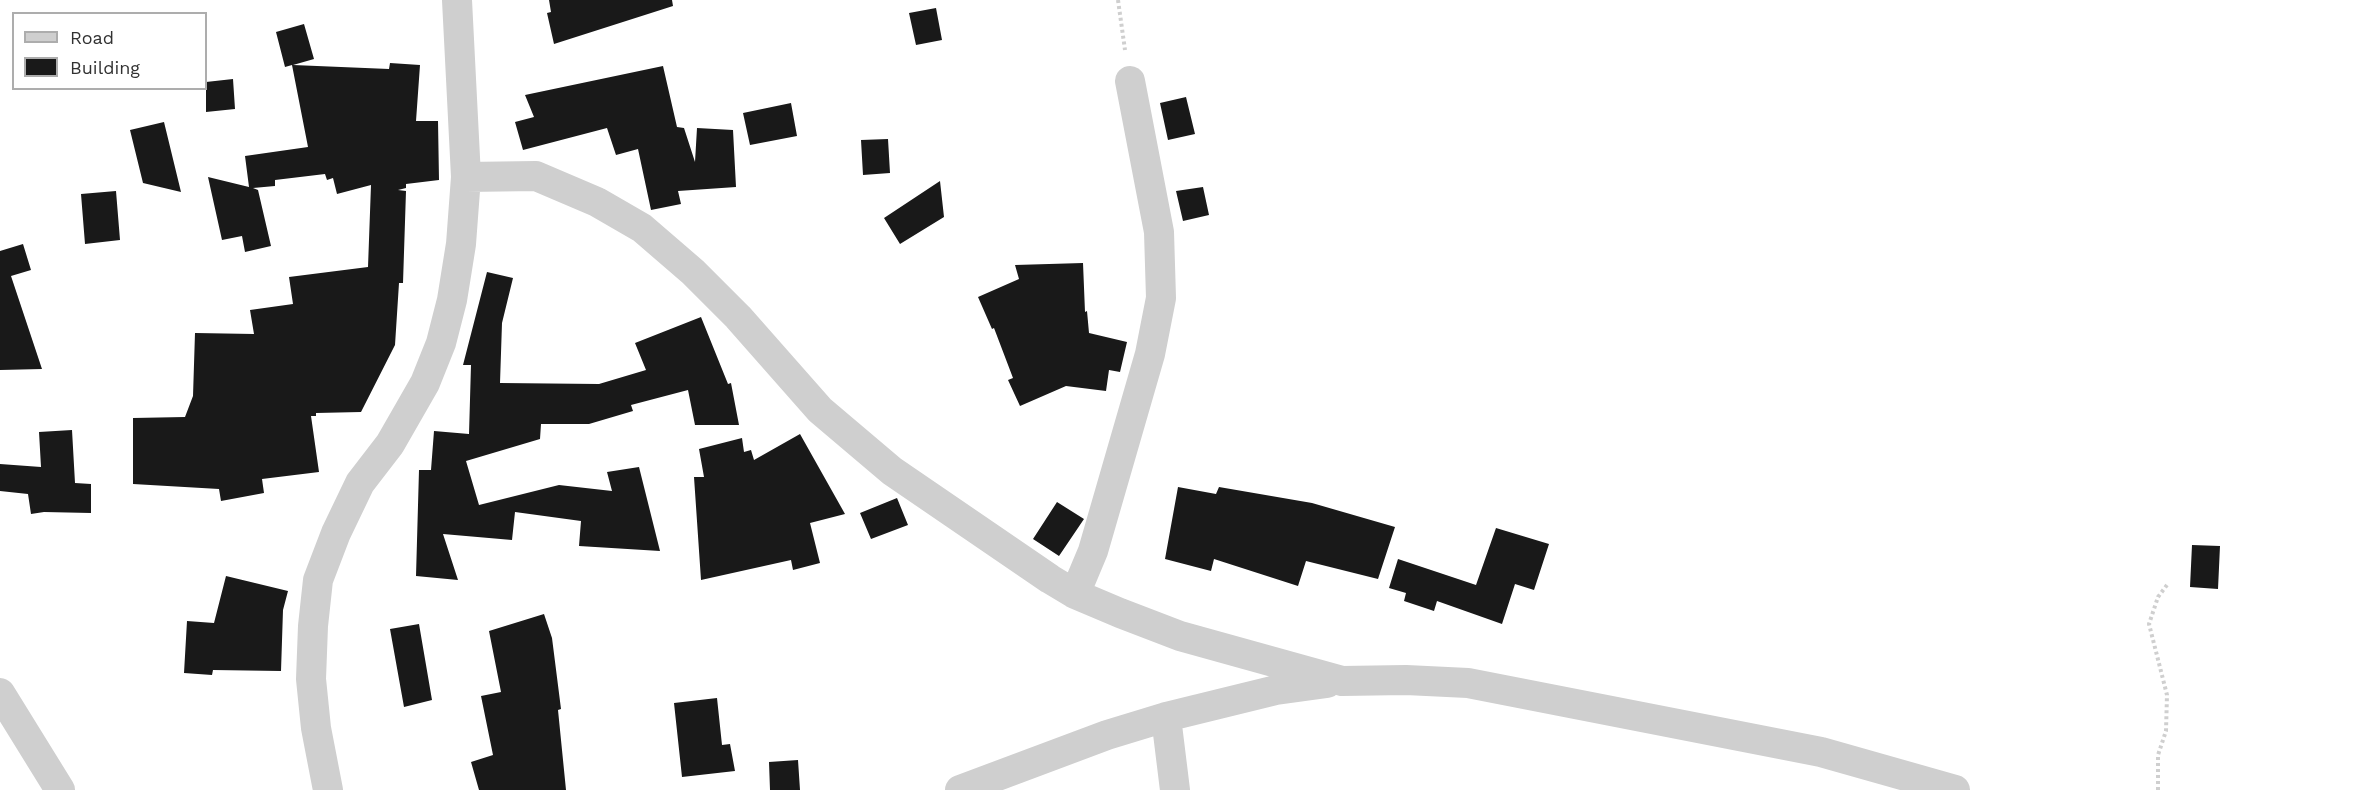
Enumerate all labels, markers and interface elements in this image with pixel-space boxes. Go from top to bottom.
legend [12,12,207,90]
text: Road [70,27,114,48]
text: Building [70,57,140,78]

